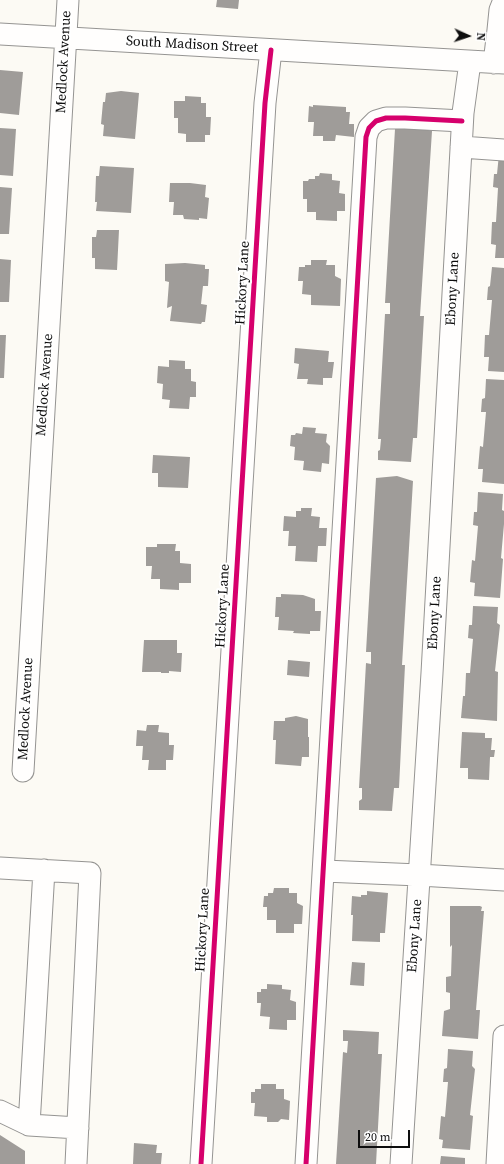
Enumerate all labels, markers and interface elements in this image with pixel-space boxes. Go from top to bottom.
street label: Medlock Avenue [53,10,75,114]
north arrow [448,16,488,56]
text: N [473,32,488,41]
street label: South Madison Street [125,33,259,57]
street label: Hickory Lane [232,240,254,326]
street label: Ebony Lane [443,252,463,326]
street label: Medlock Avenue [33,333,57,437]
street label: Hickory Lane [212,563,234,649]
street label: Ebony Lane [425,576,445,650]
street label: Medlock Avenue [15,657,37,761]
street label: Hickory Lane [192,887,214,973]
street label: Ebony Lane [404,899,426,973]
scale bar [360,1122,412,1148]
text: 20 m [365,1129,391,1145]

